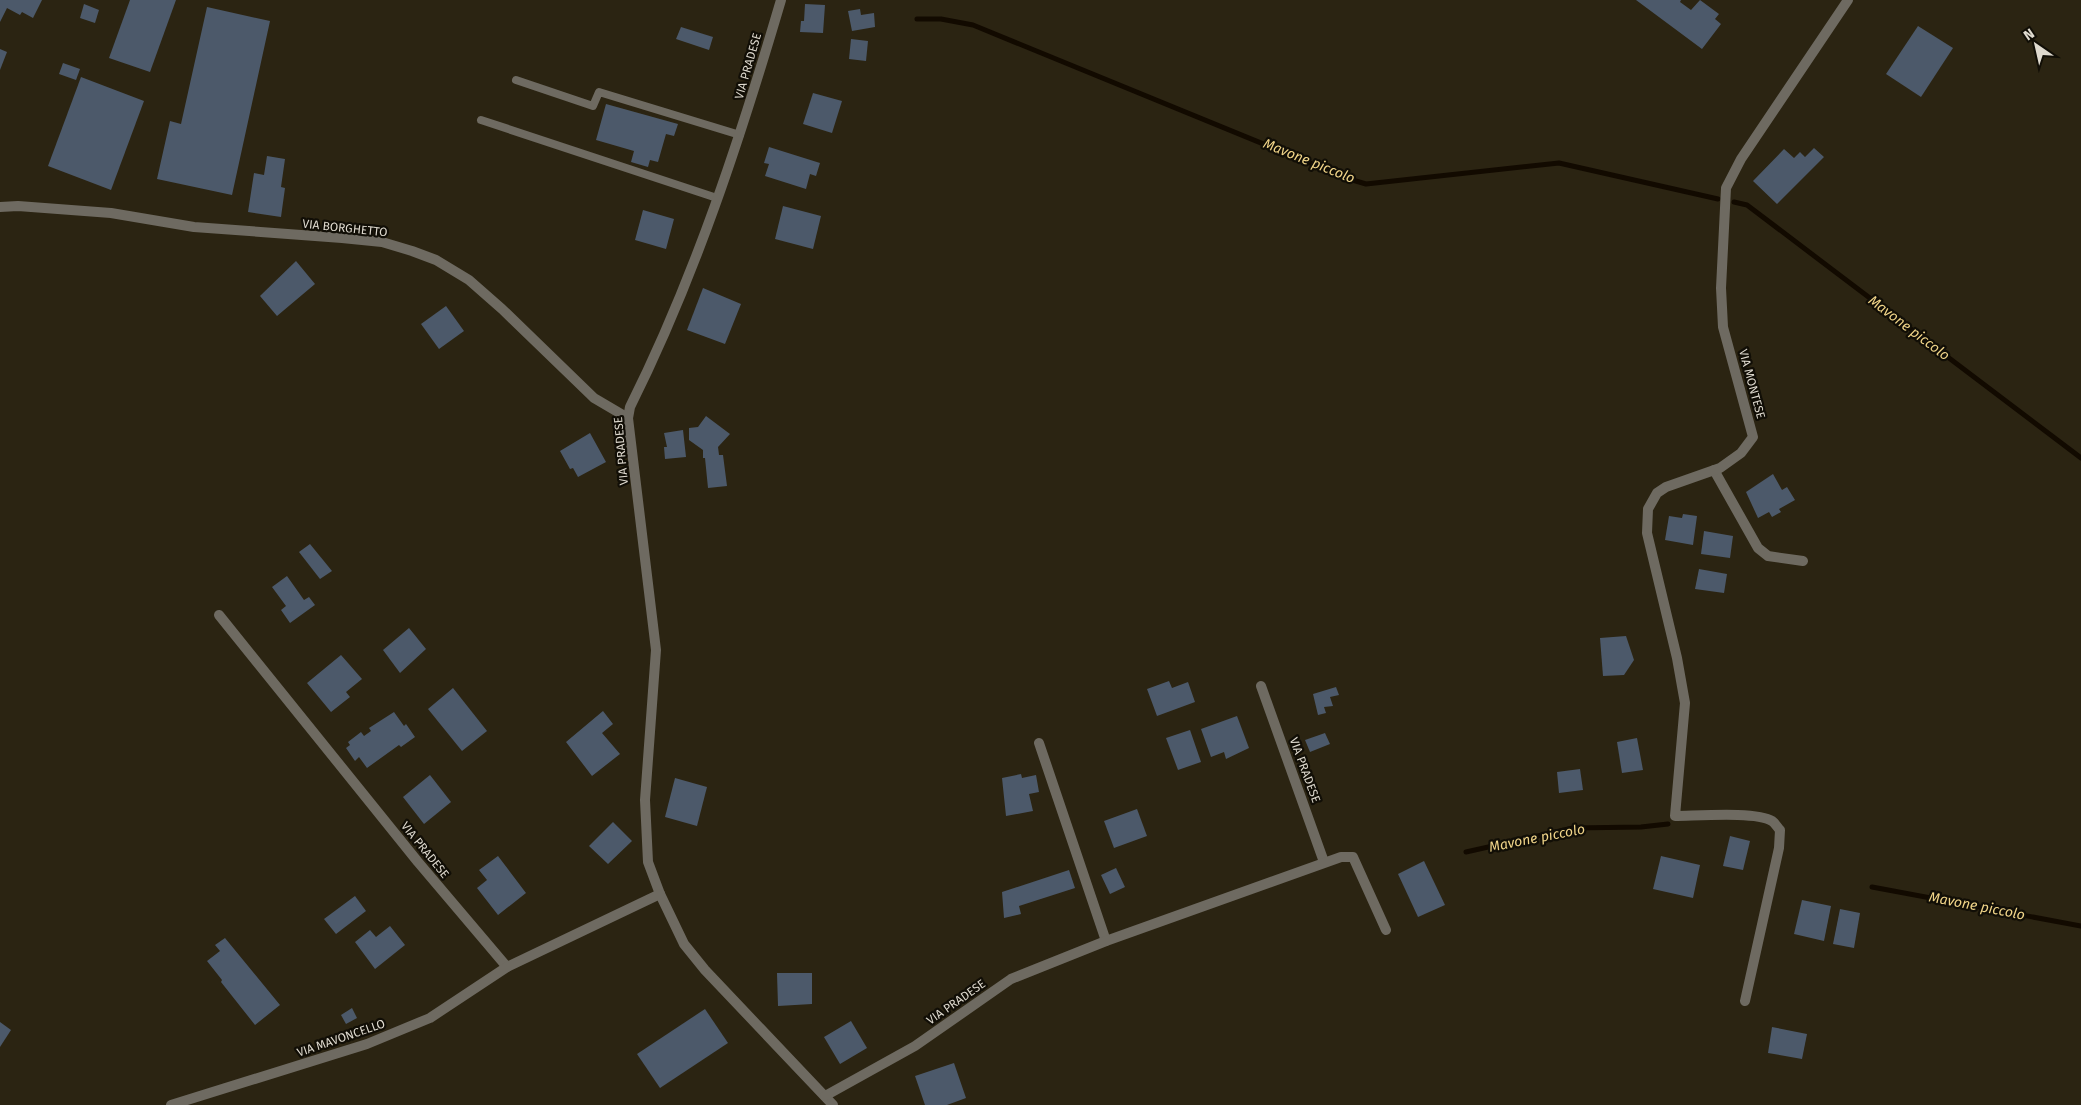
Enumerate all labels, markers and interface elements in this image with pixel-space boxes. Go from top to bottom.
north arrow [2011,20,2061,70]
text: N [2020,25,2038,44]
street label: VIA PRADESE [732,31,764,101]
water label: Mavone piccolo [1261,135,1357,187]
street label: VIA BORGHETTO [302,217,388,239]
water label: Mavone piccolo [1865,292,1953,364]
street label: VIA MONTESE [1736,348,1768,420]
street label: VIA PRADESE [611,416,631,486]
street label: VIA PRADESE [1287,735,1323,805]
street label: VIA PRADESE [398,819,452,881]
water label: Mavone piccolo [1488,820,1586,856]
water label: Mavone piccolo [1928,888,2026,924]
street label: VIA PRADESE [924,977,988,1027]
street label: VIA MAVONCELLO [295,1016,387,1060]

